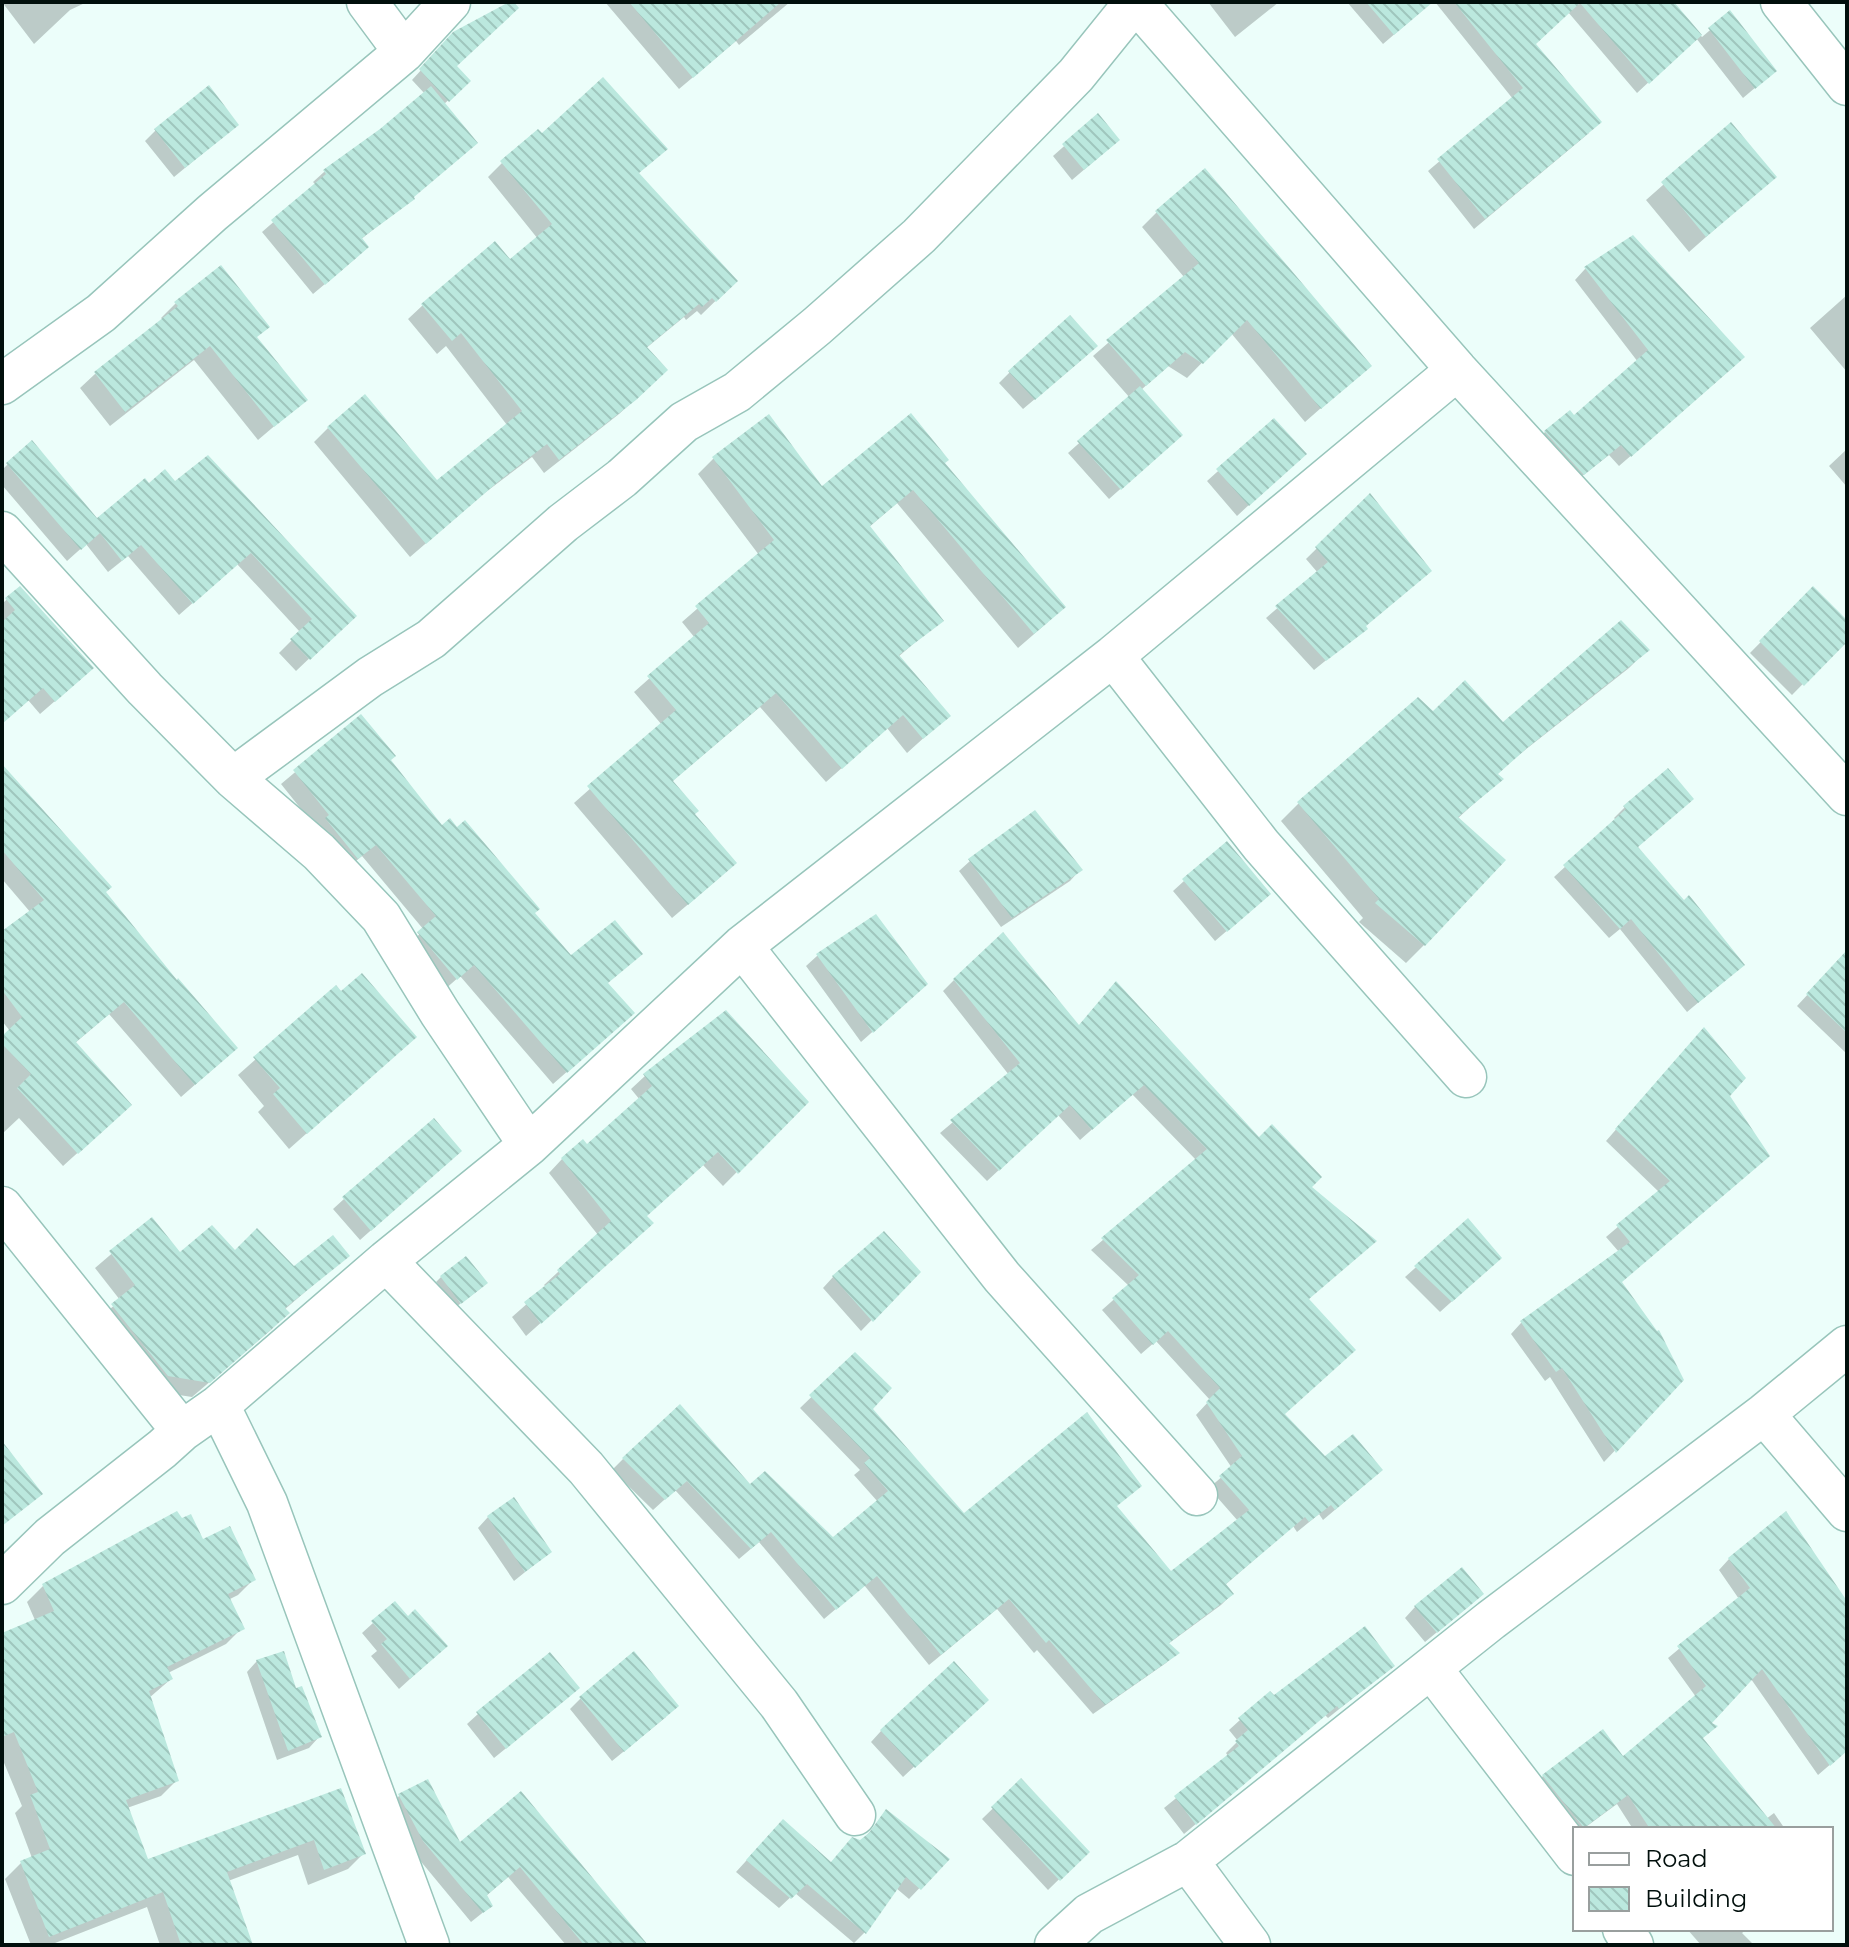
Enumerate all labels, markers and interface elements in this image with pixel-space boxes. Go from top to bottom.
legend [1573,1827,1833,1931]
text: Road [1645,1844,1708,1873]
text: Building [1645,1884,1748,1913]

